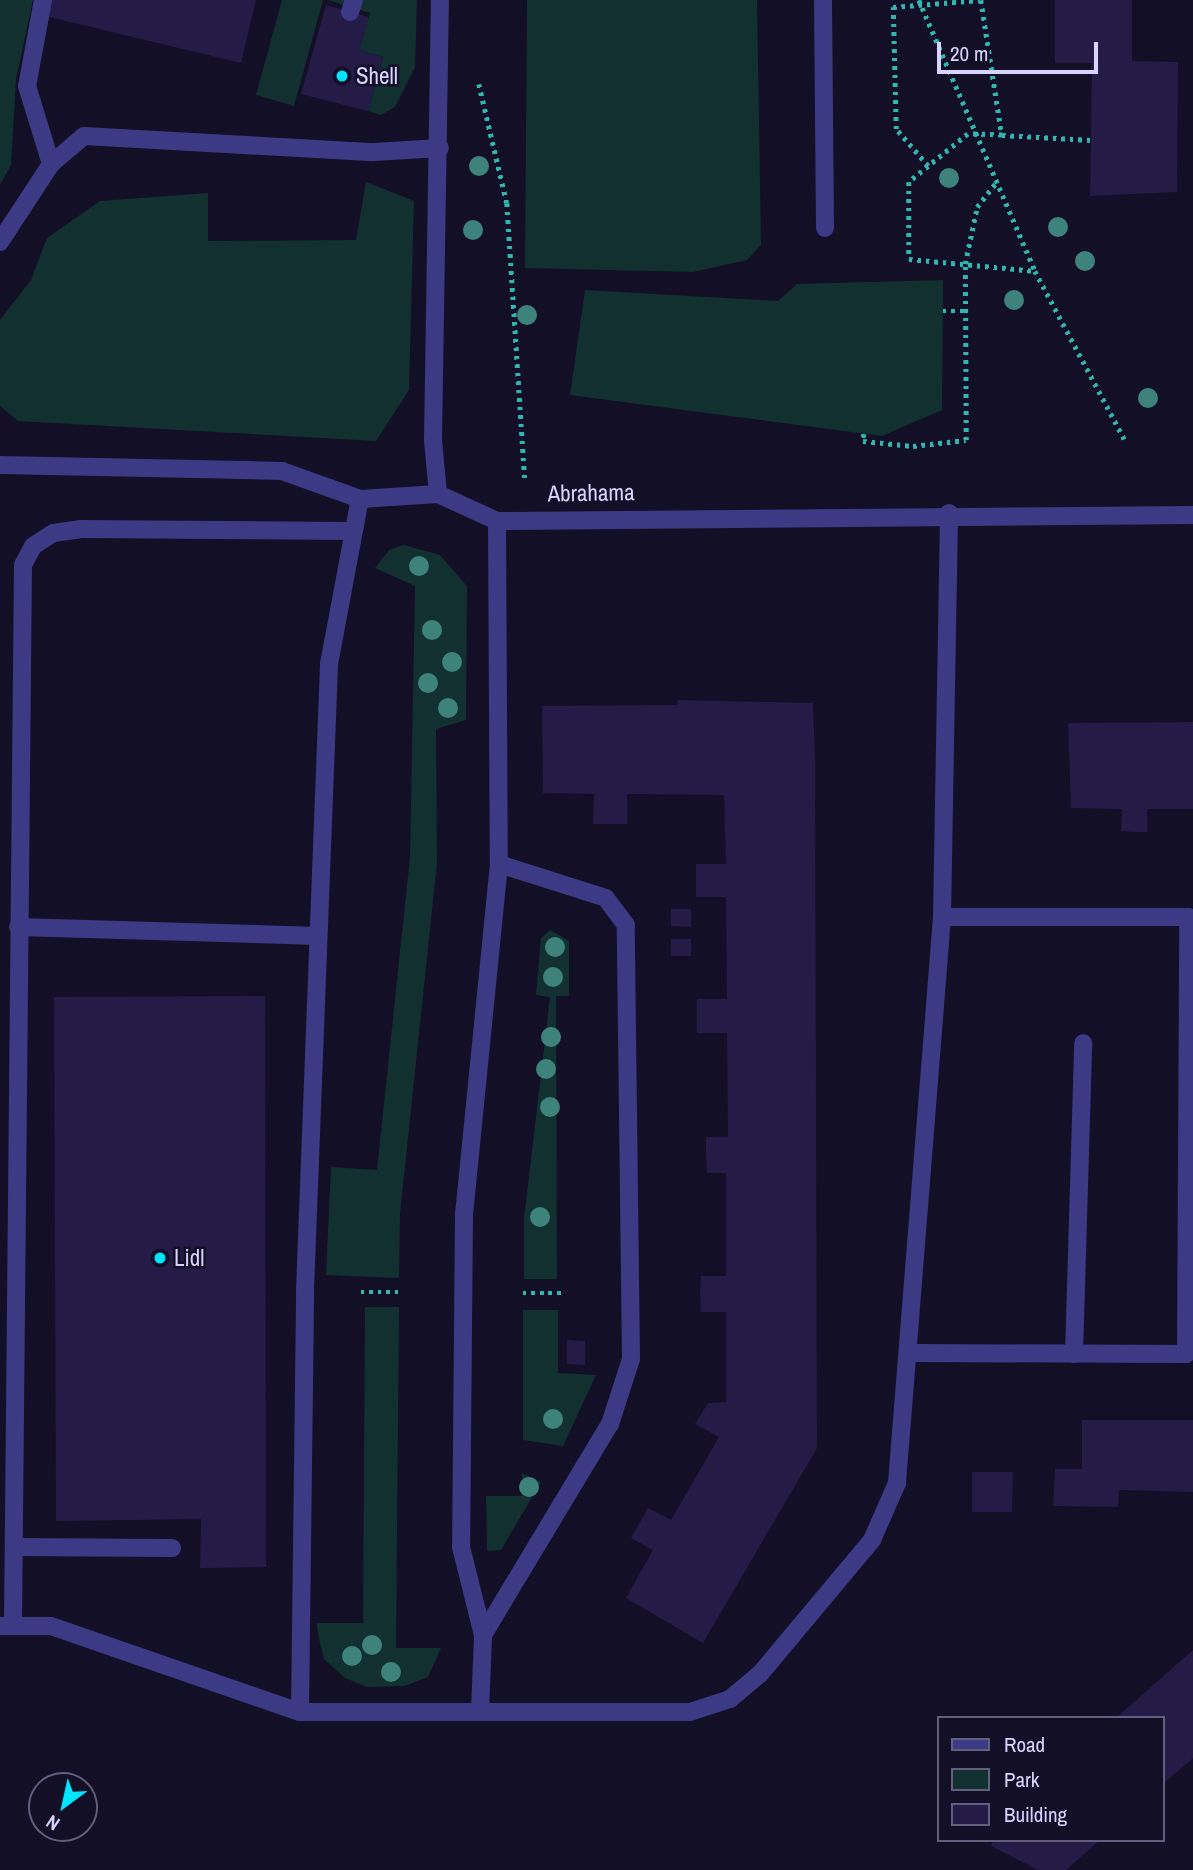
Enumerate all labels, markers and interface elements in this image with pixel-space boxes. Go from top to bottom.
scale bar [941,28,1102,72]
text: 20 m [950,39,988,68]
place label: Shell [356,62,398,90]
marker: Shell [334,68,350,84]
street label: Abrahama [547,478,635,508]
place label: Lidl [174,1244,204,1272]
marker: Lidl [152,1250,168,1266]
legend [937,1716,1165,1842]
text: Road [1004,1730,1045,1759]
text: Park [1004,1765,1039,1794]
north arrow [28,1772,98,1842]
text: Building [1004,1800,1067,1829]
text: N [41,1809,64,1837]

